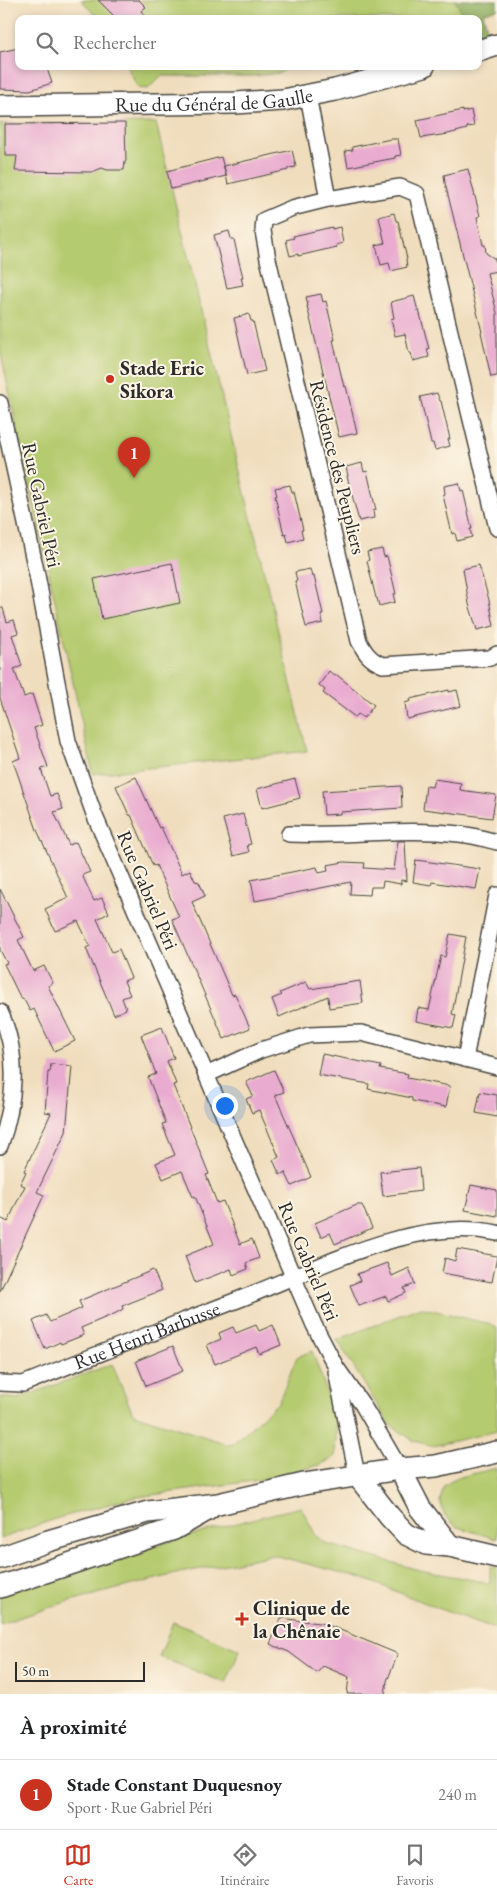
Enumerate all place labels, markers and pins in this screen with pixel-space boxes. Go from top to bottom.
place label: Stade Eric Sikora [120,355,204,404]
marker: Stade Eric Sikora [104,373,116,385]
pin: 1 [118,437,150,478]
place label: Clinique de la Chênaie [253,1595,350,1644]
marker: Clinique de la Chênaie [235,1612,249,1626]

